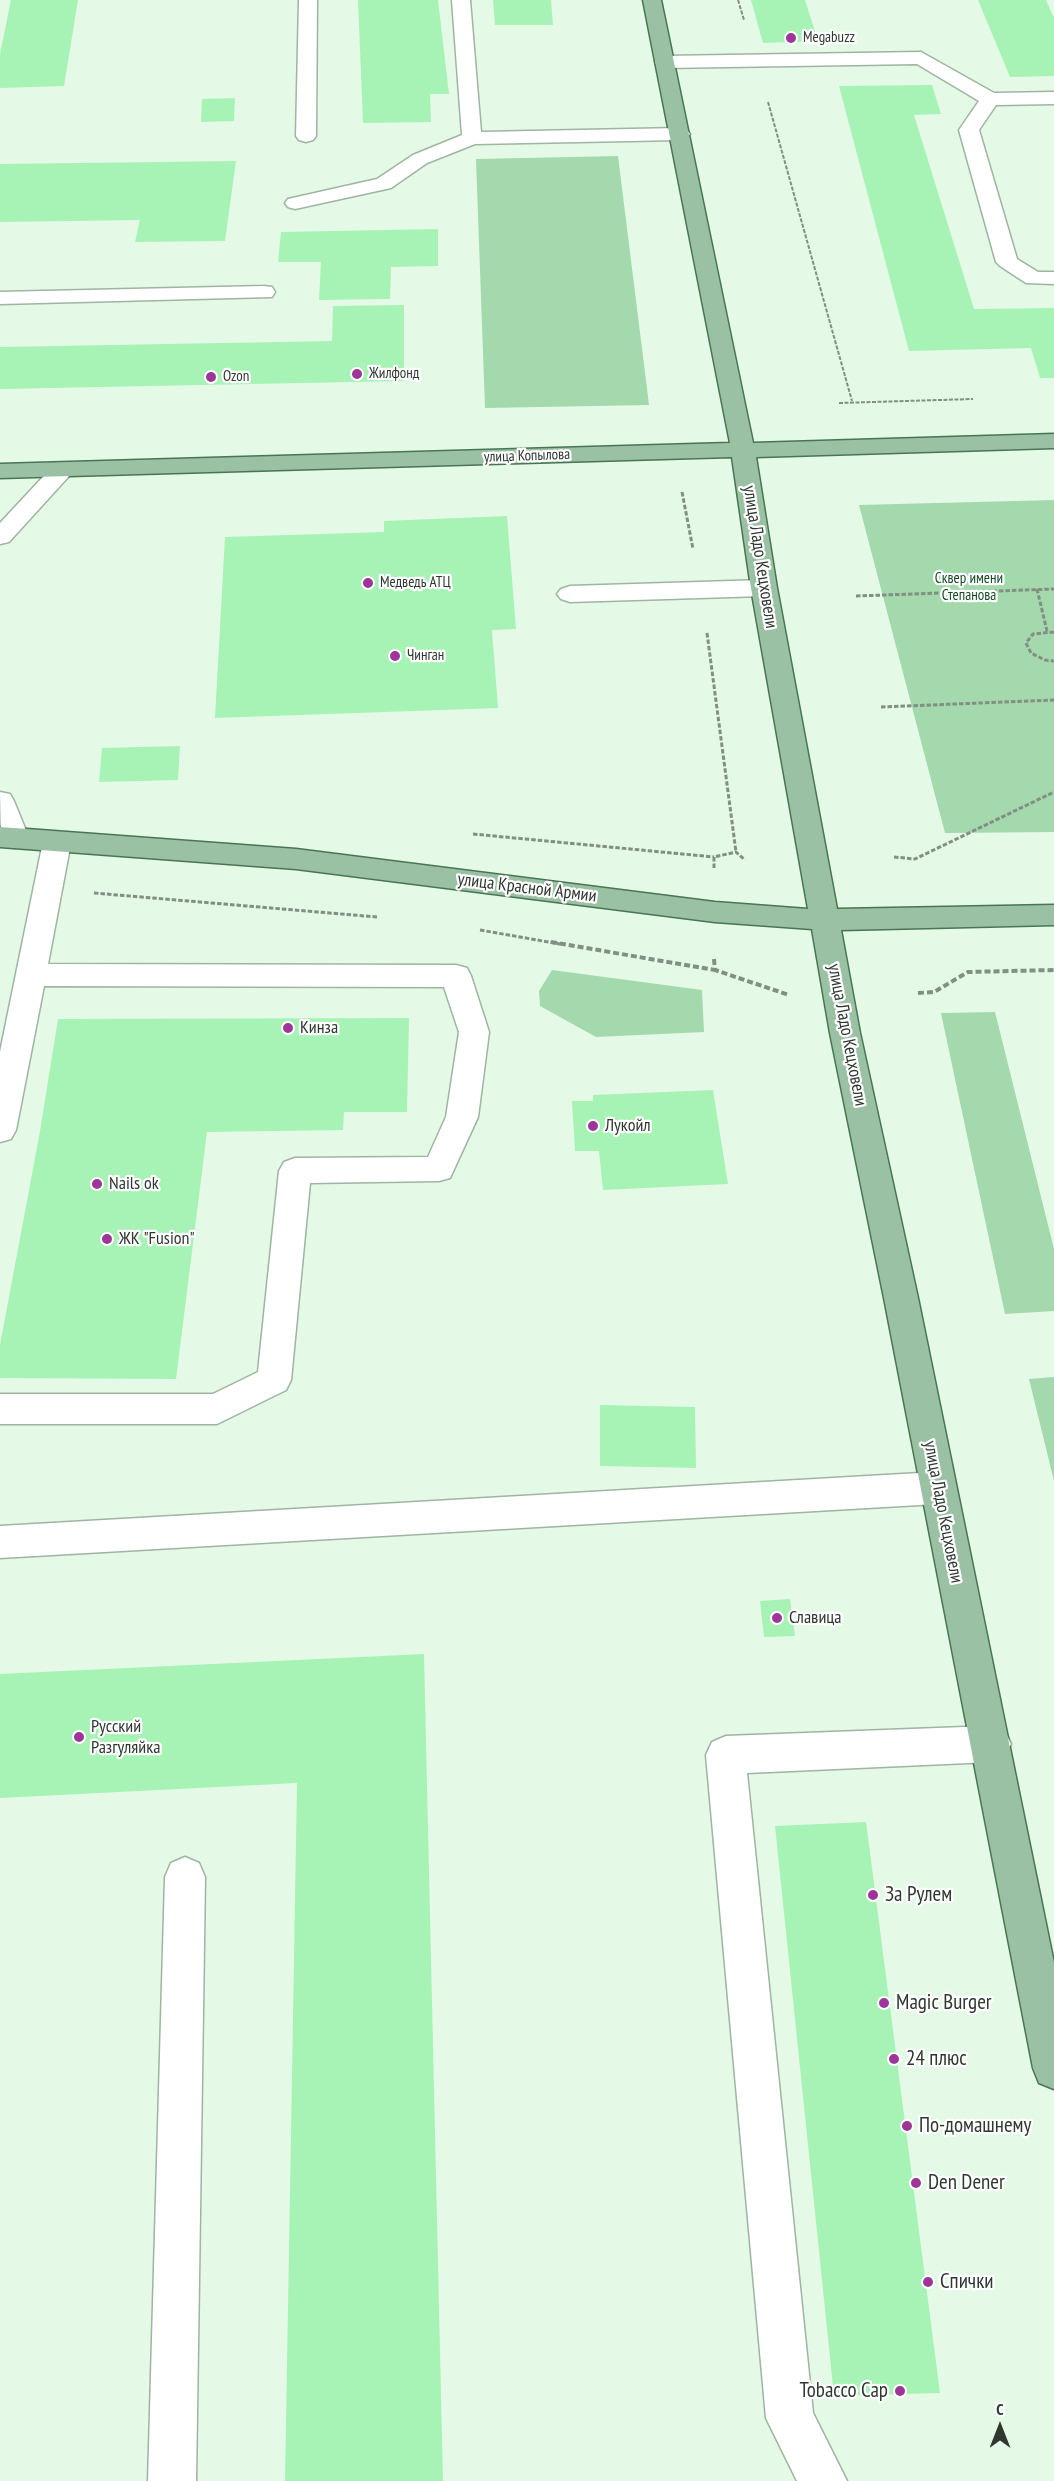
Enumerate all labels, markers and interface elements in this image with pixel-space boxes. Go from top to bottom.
place label: Megabuzz [803,29,855,47]
marker: Megabuzz [784,31,798,45]
place label: Жилфонд [369,365,419,383]
marker: Жилфонд [350,367,364,381]
place label: Ozon [223,368,249,386]
marker: Ozon [204,370,218,384]
street label: улица Копылова [484,446,570,466]
street label: улица Ладо Кецховели [738,484,782,630]
park label: Сквер имени Степанова [935,570,1003,605]
place label: Медведь АТЦ [380,574,451,592]
marker: Медведь АТЦ [361,576,375,590]
place label: Чинган [407,647,444,665]
marker: Чинган [388,649,402,663]
street label: улица Красной Армии [456,869,598,907]
street label: улица Ладо Кецховели [823,962,871,1108]
place label: Кинза [300,1017,338,1039]
marker: Кинза [281,1021,295,1035]
place label: Лукойл [605,1115,651,1137]
marker: Лукойл [586,1119,600,1133]
place label: Nails ok [109,1173,159,1195]
marker: Nails ok [90,1177,104,1191]
place label: ЖК "Fusion" [119,1228,195,1250]
marker: ЖК "Fusion" [100,1232,114,1246]
street label: улица Ладо Кецховели [919,1439,967,1585]
place label: Славица [789,1607,841,1629]
marker: Славица [770,1611,784,1625]
place label: Русский Разгуляйка [91,1716,160,1758]
marker: Русский Разгуляйка [72,1730,86,1744]
place label: За Рулем [885,1882,952,1908]
marker: За Рулем [866,1888,880,1902]
place label: Magic Burger [896,1990,992,2016]
marker: Magic Burger [877,1996,891,2010]
place label: 24 плюс [906,2046,967,2072]
marker: 24 плюс [887,2052,901,2066]
place label: По-домашнему [919,2113,1031,2139]
marker: По-домашнему [900,2119,914,2133]
place label: Den Dener [928,2170,1005,2196]
marker: Den Dener [909,2176,923,2190]
place label: Спички [940,2269,994,2295]
marker: Спички [921,2275,935,2289]
place label: Tobacco Cap [800,2378,888,2404]
marker: Tobacco Cap [893,2384,907,2398]
north arrow [970,2397,1030,2457]
text: С [996,2399,1004,2419]

